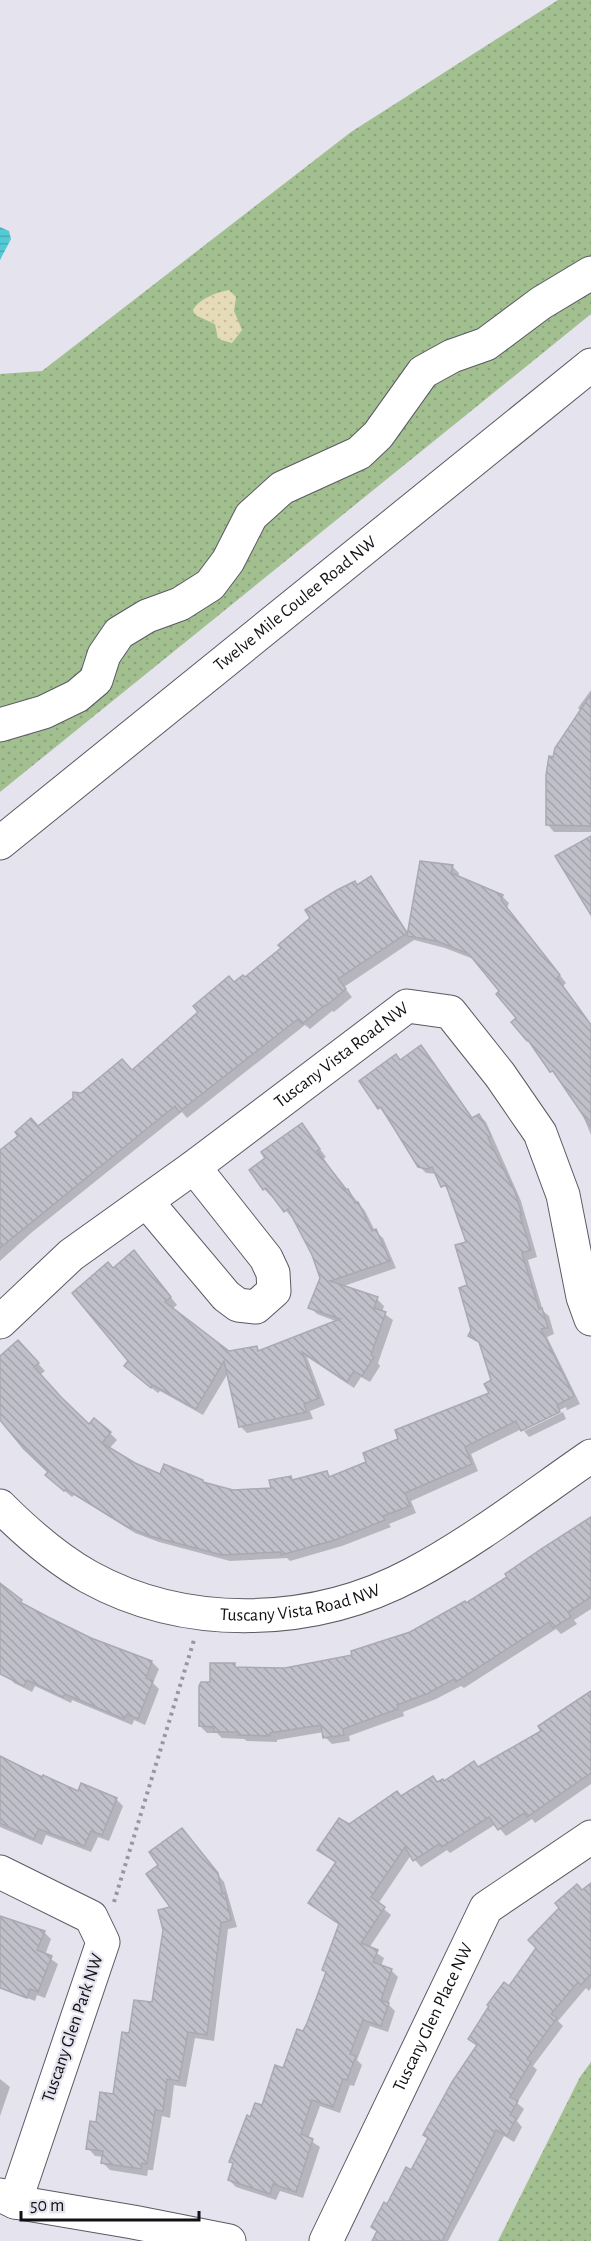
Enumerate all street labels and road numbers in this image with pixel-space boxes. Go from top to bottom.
street label: Twelve Mile Coulee Road NW [211,533,380,675]
street label: Tuscany Vista Road NW [271,999,412,1112]
street label: Tuscany Vista Road NW [219,1581,383,1625]
street label: Tuscany Glen Place NW [390,1941,477,2094]
street label: Tuscany Glen Park NW [39,1952,107,2104]

